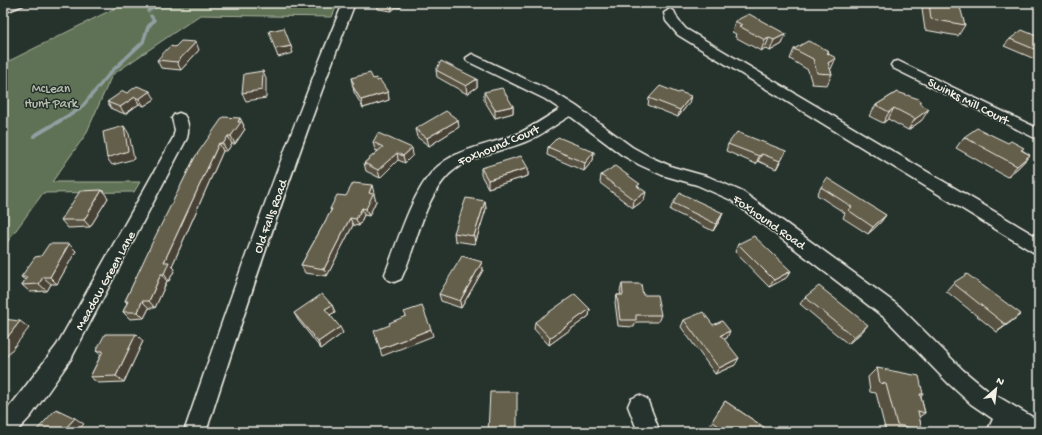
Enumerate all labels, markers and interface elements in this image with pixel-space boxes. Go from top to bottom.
street label: Swinks Mill Court [925,75,1013,130]
park label: McLean Hunt Park [25,82,79,112]
street label: Foxhound Court [455,122,543,171]
street label: Old Falls Road [251,177,292,256]
street label: Foxhound Road [728,192,809,254]
street label: Meadow Green Lane [73,229,140,333]
north arrow [976,369,1016,409]
text: N [994,375,1006,389]

